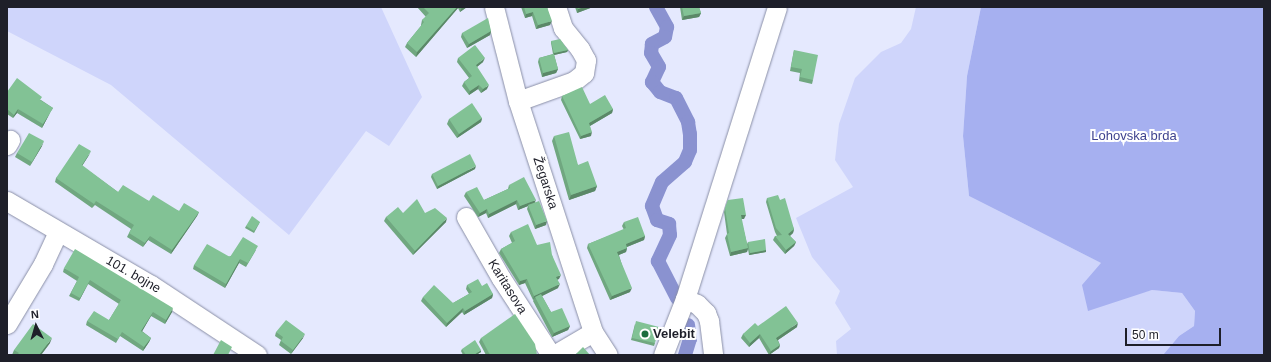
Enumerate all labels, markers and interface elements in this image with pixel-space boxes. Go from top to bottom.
park label: Lohovska brda [1091,128,1177,144]
street label: Žegarska [529,155,561,211]
street label: 101. bojne [103,253,163,297]
street label: Karitasova [484,257,530,317]
north arrow [16,306,56,346]
text: N [30,308,39,320]
scale bar [1127,320,1223,346]
place label: Velebit [653,326,695,342]
text: 50 m [1132,328,1159,342]
marker: Velebit [640,329,650,339]

